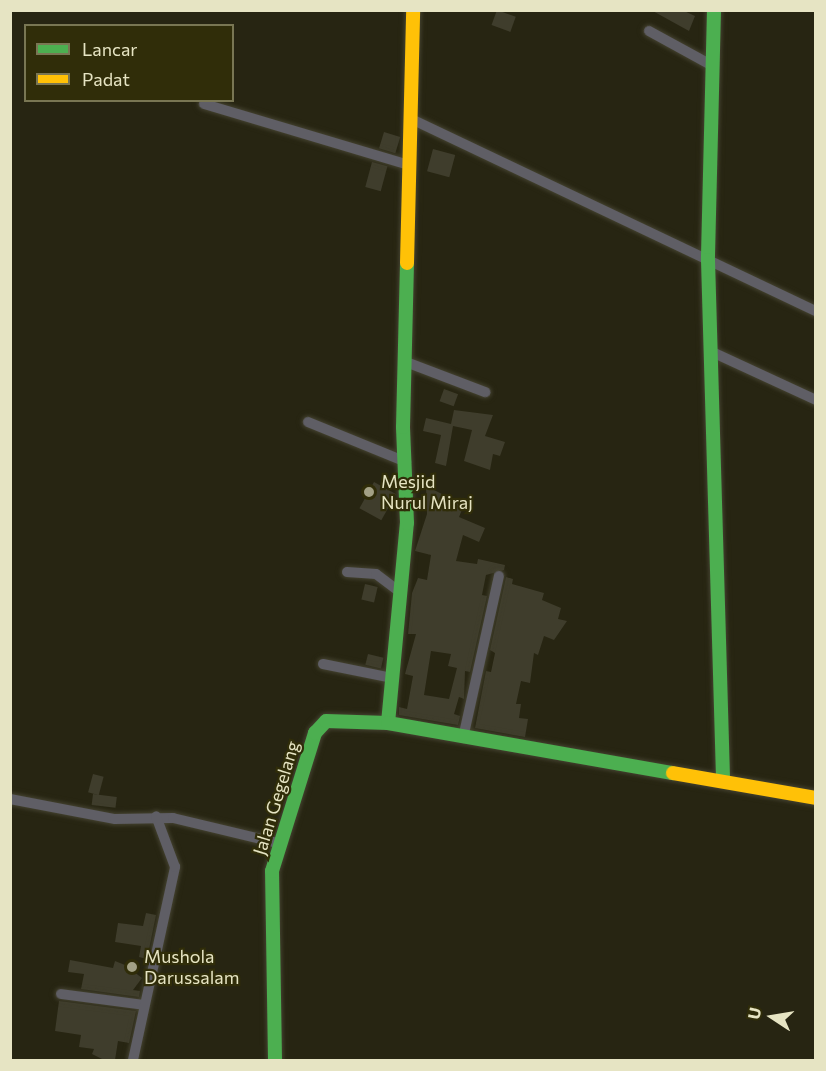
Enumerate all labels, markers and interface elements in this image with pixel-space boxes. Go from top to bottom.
legend [24,24,234,102]
text: Lancar [82,38,138,60]
text: Padat [82,68,130,90]
place label: Mesjid Nurul Miraj [381,471,473,514]
marker: Mesjid Nurul Miraj [362,485,376,499]
street label: Jalan Gegelang [248,738,304,858]
place label: Mushola Darussalam [144,946,239,988]
marker: Mushola Darussalam [125,960,139,974]
north arrow [742,987,802,1047]
text: U [743,1005,764,1021]

